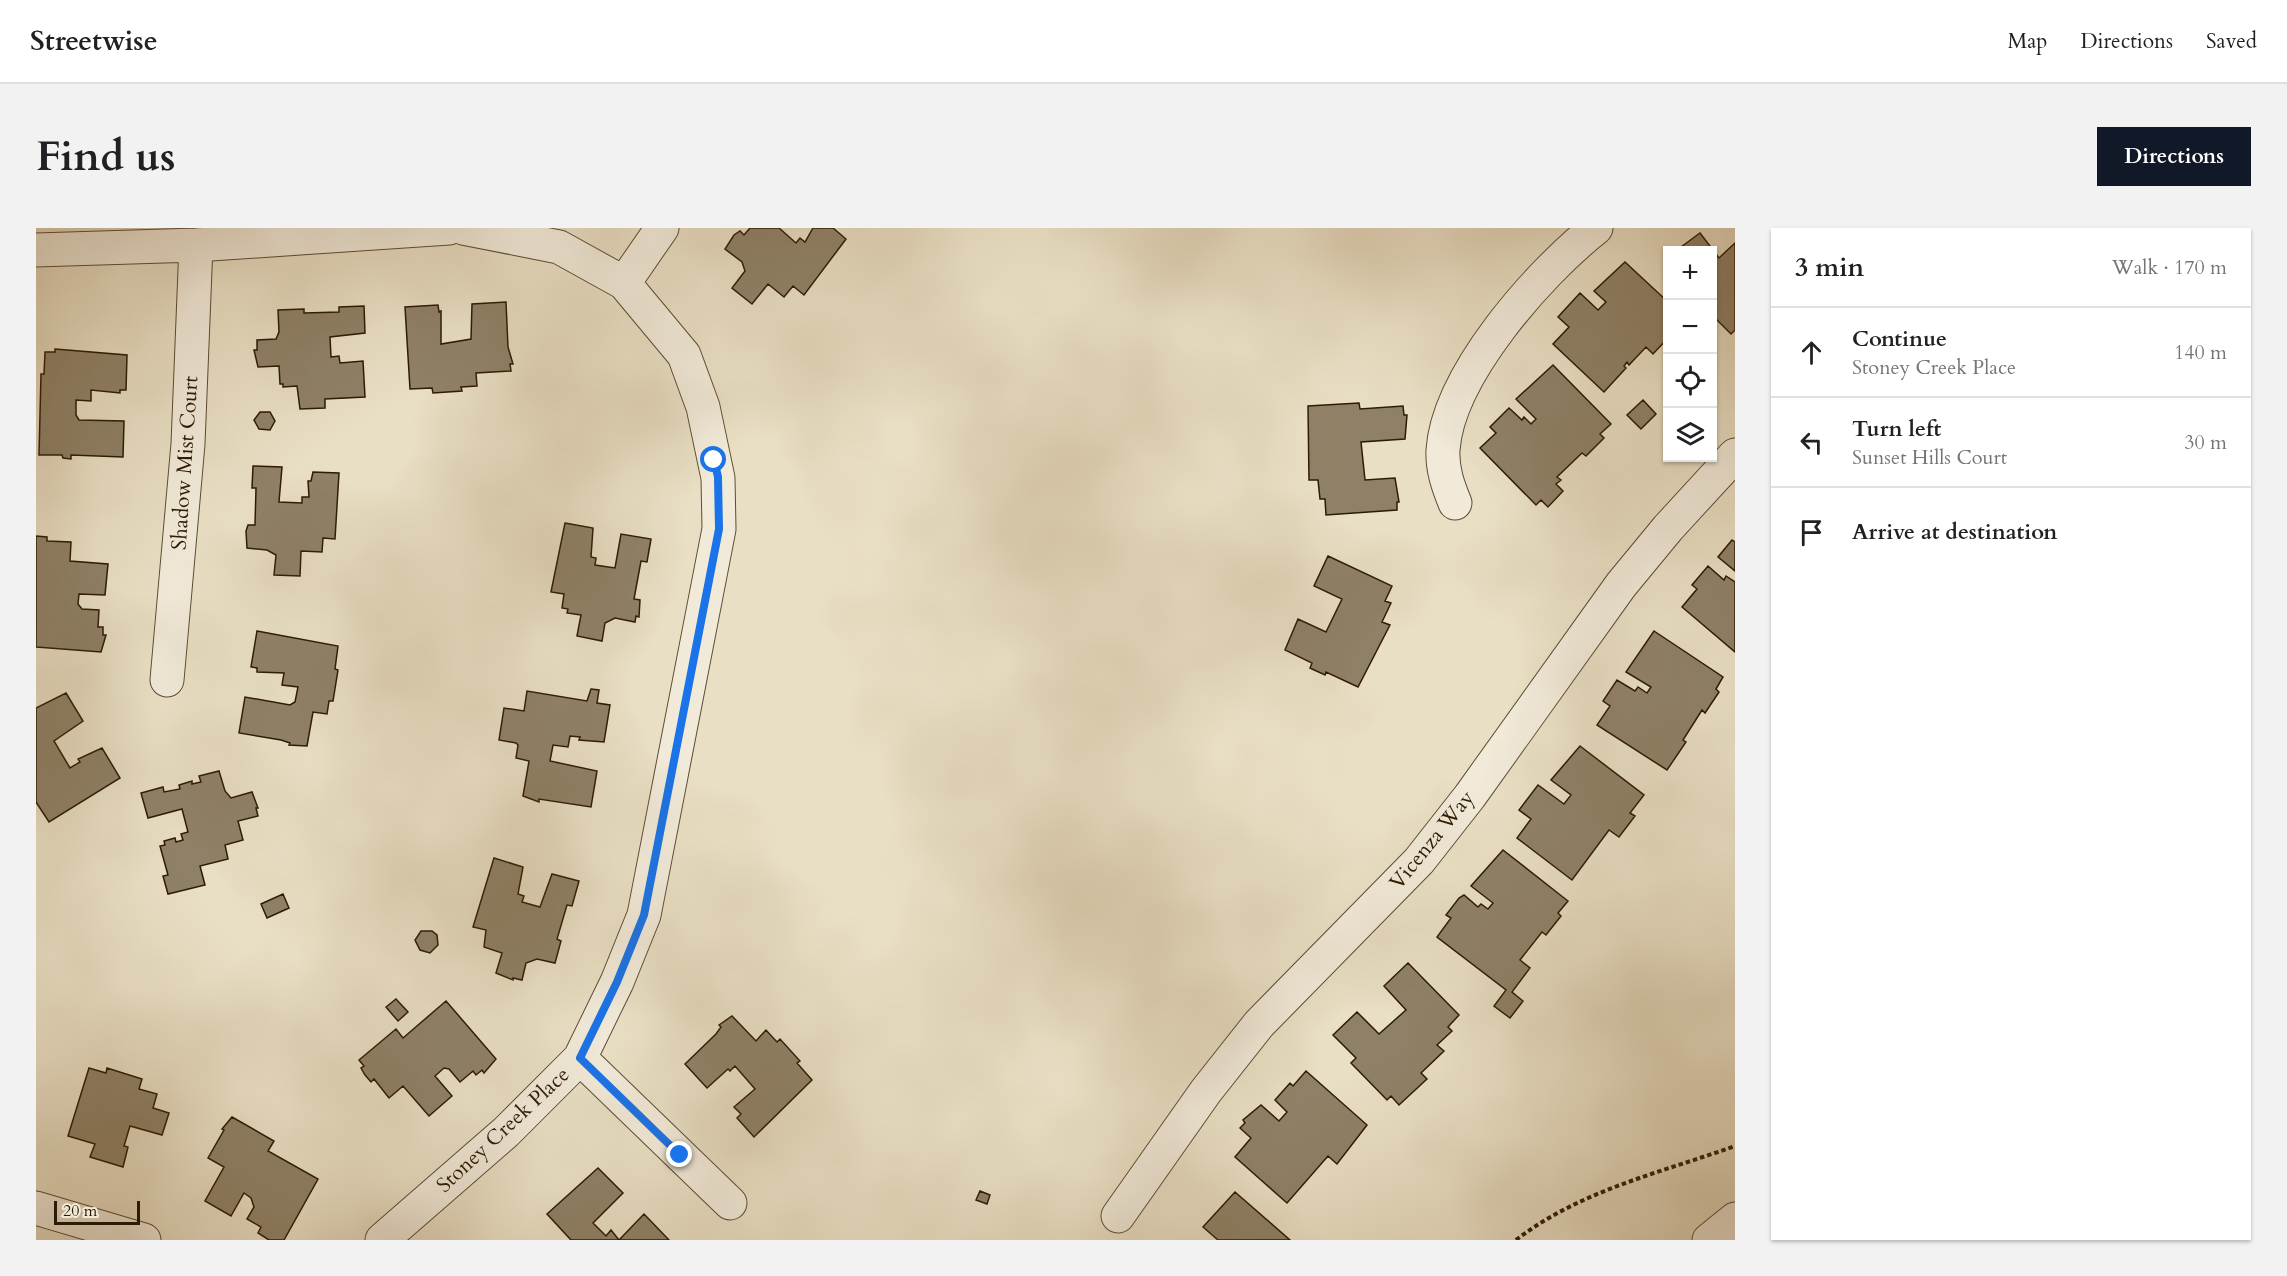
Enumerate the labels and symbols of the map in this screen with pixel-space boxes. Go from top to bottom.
street label: Shadow Mist Court [164,375,206,551]
route start [700,446,726,472]
street label: Vicenza Way [1383,784,1481,896]
street label: Stoney Creek Place [430,1061,576,1199]
route end [666,1141,692,1167]
scale bar [54,1198,140,1226]

